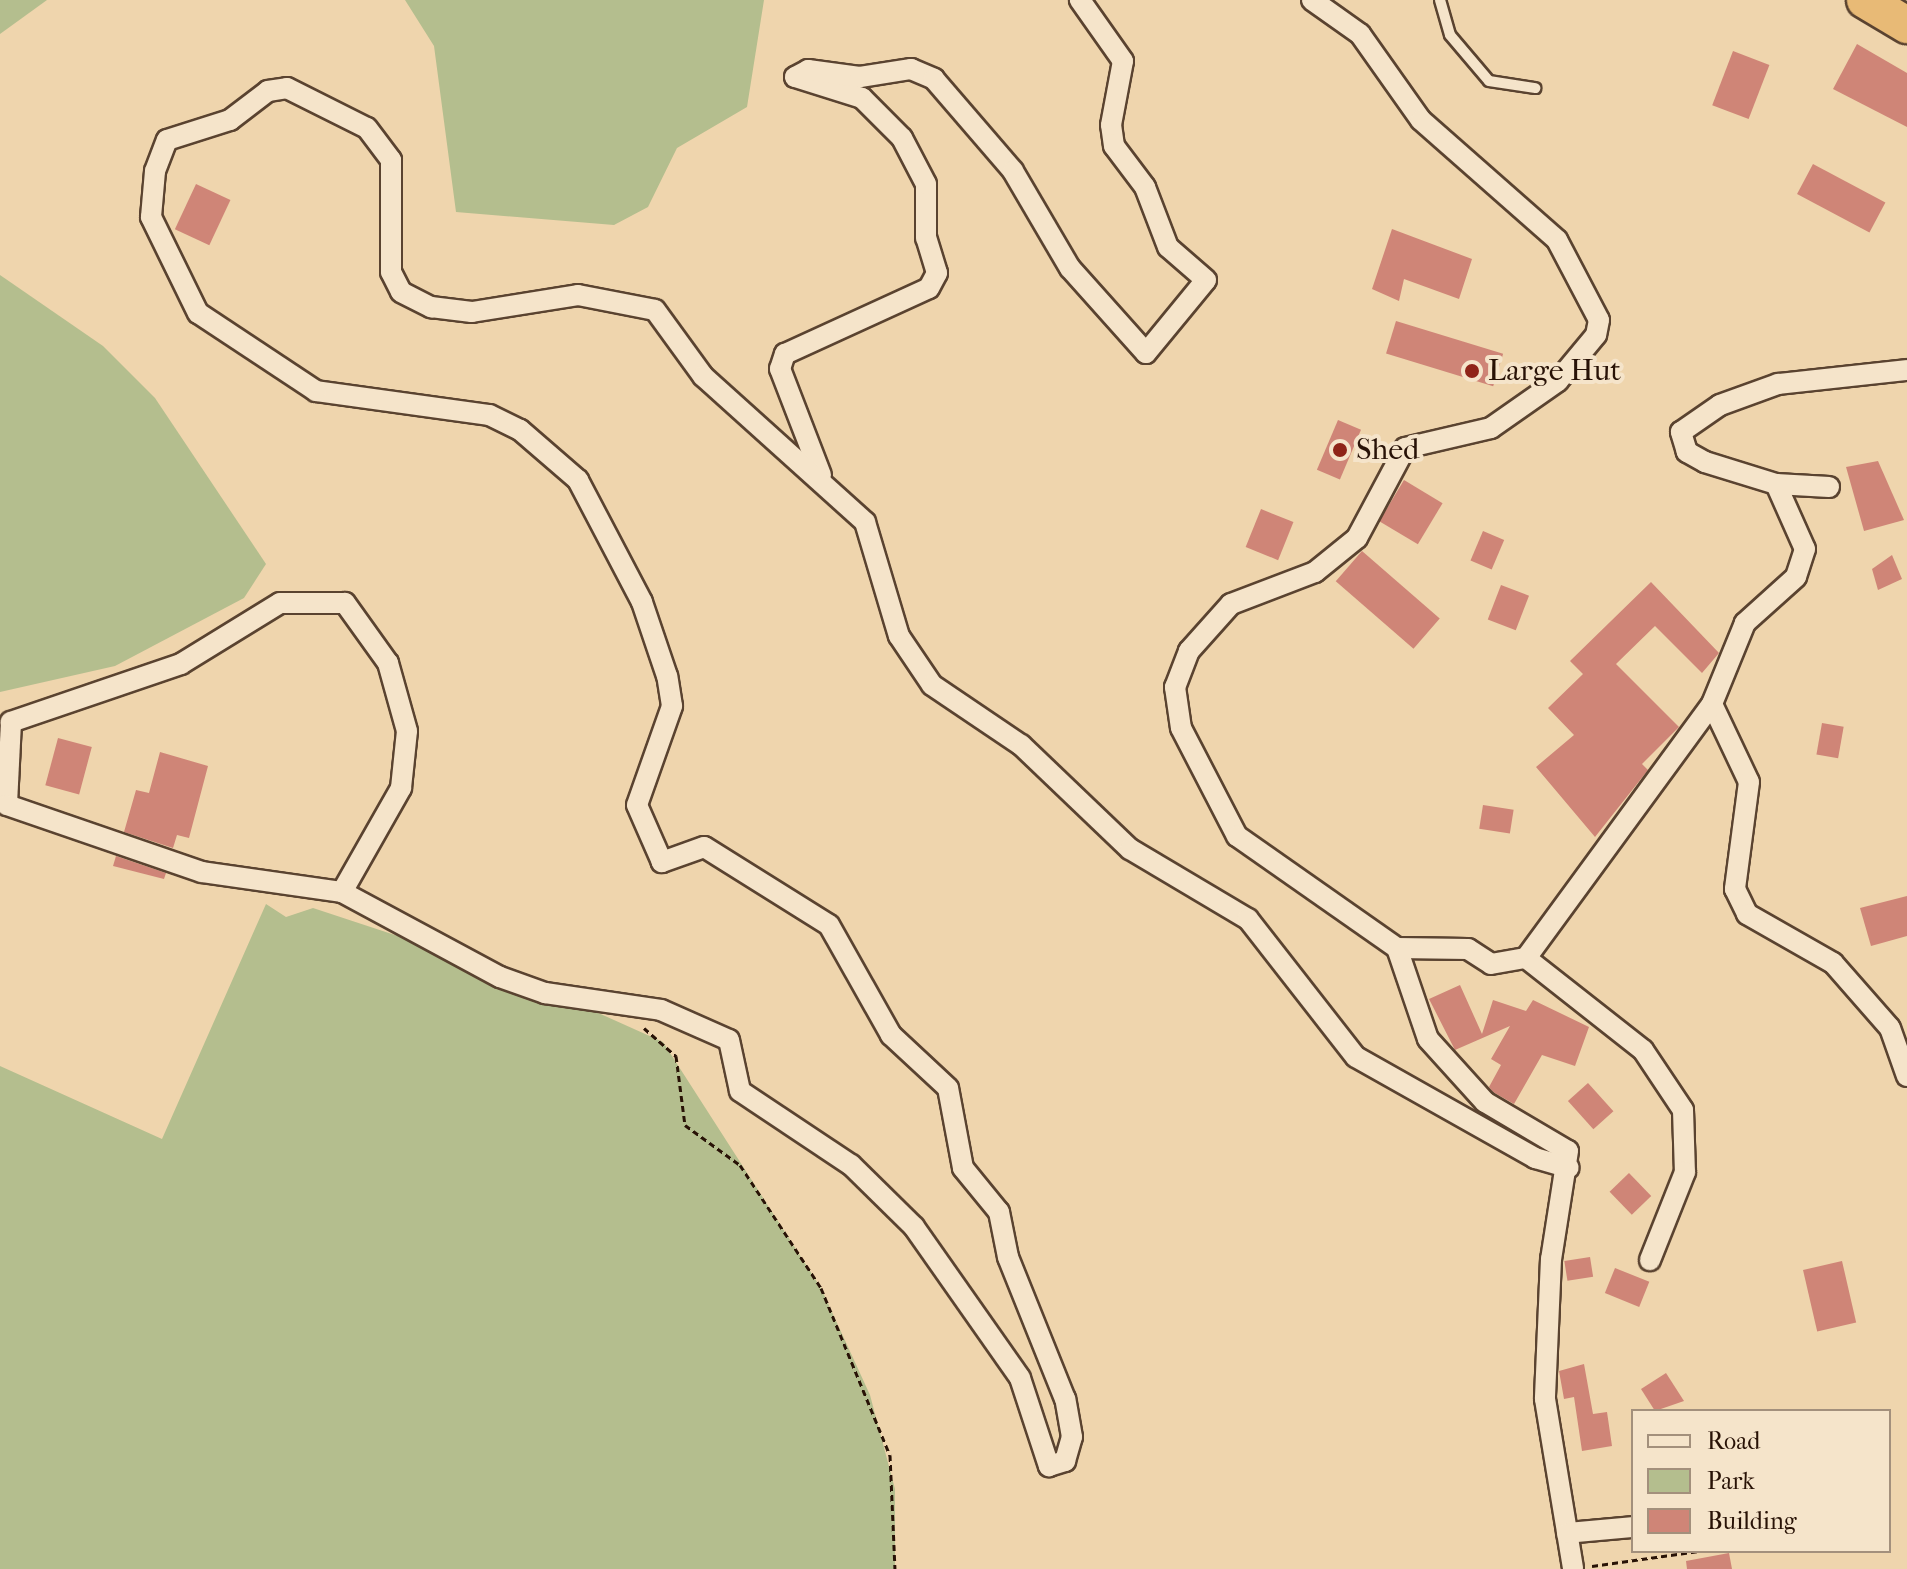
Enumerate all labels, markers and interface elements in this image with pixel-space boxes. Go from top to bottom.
place label: Large Hut [1488,353,1621,389]
marker: Large Hut [1463,362,1481,380]
place label: Shed [1356,432,1419,468]
marker: Shed [1331,441,1349,459]
legend [1631,1409,1891,1553]
text: Road [1707,1427,1760,1455]
text: Park [1707,1467,1755,1495]
text: Building [1707,1507,1797,1535]

